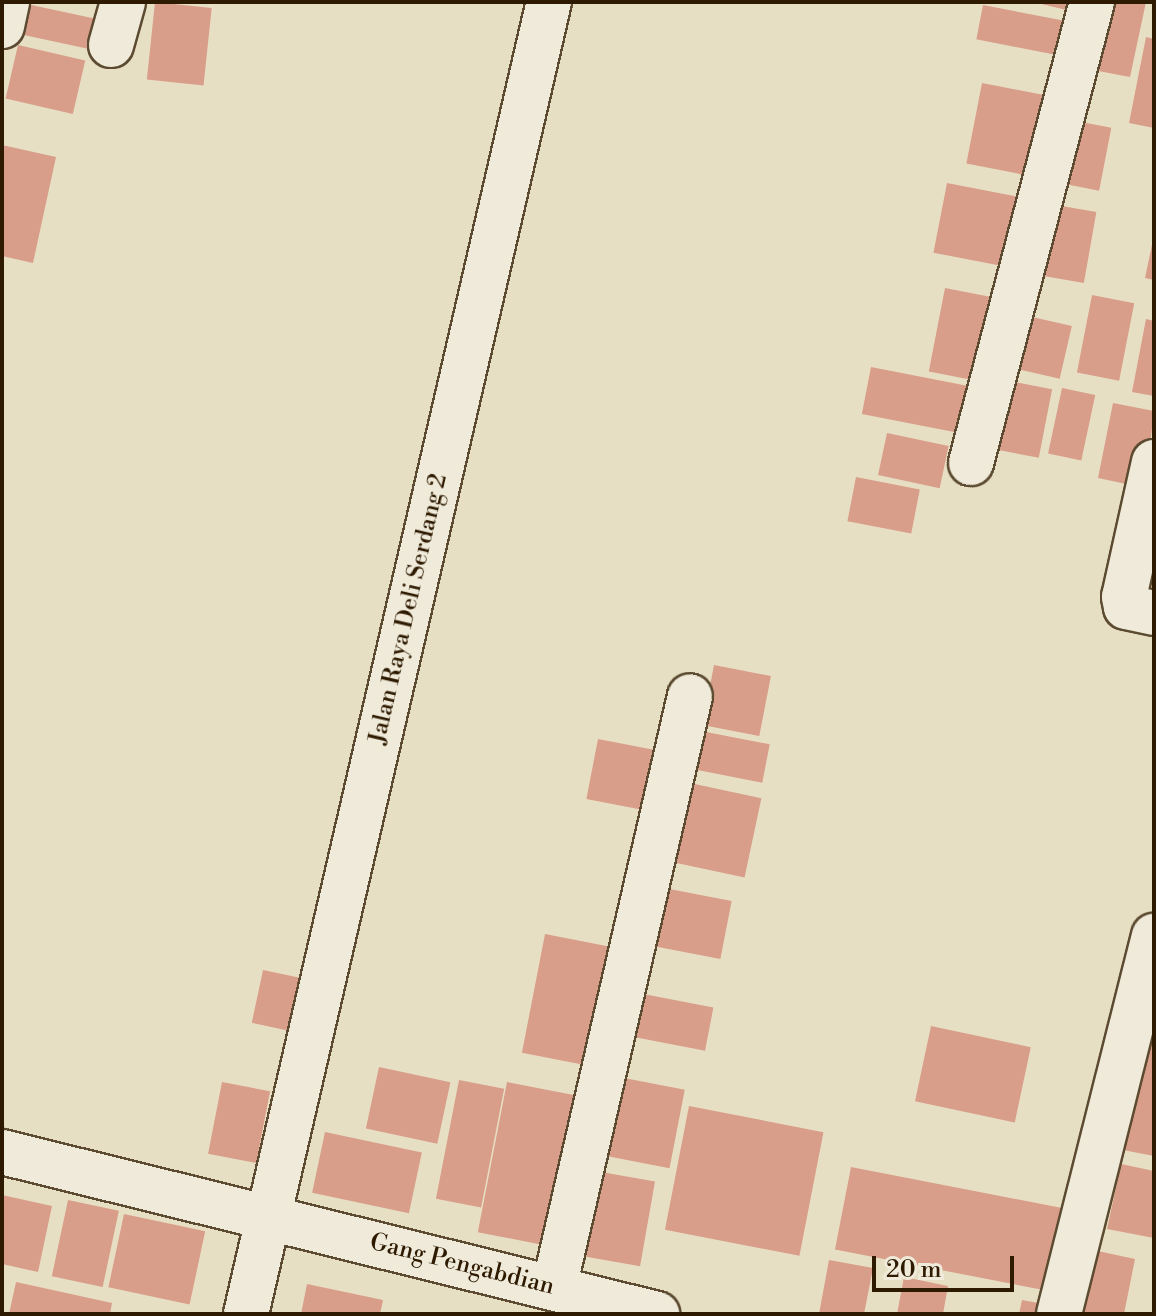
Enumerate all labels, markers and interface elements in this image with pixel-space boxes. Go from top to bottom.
street label: Jalan Raya Deli Serdang 2 [364,471,454,747]
street label: Gang Pengabdian [367,1228,557,1302]
scale bar [876,1240,1018,1290]
text: 20 m [886,1255,942,1285]

